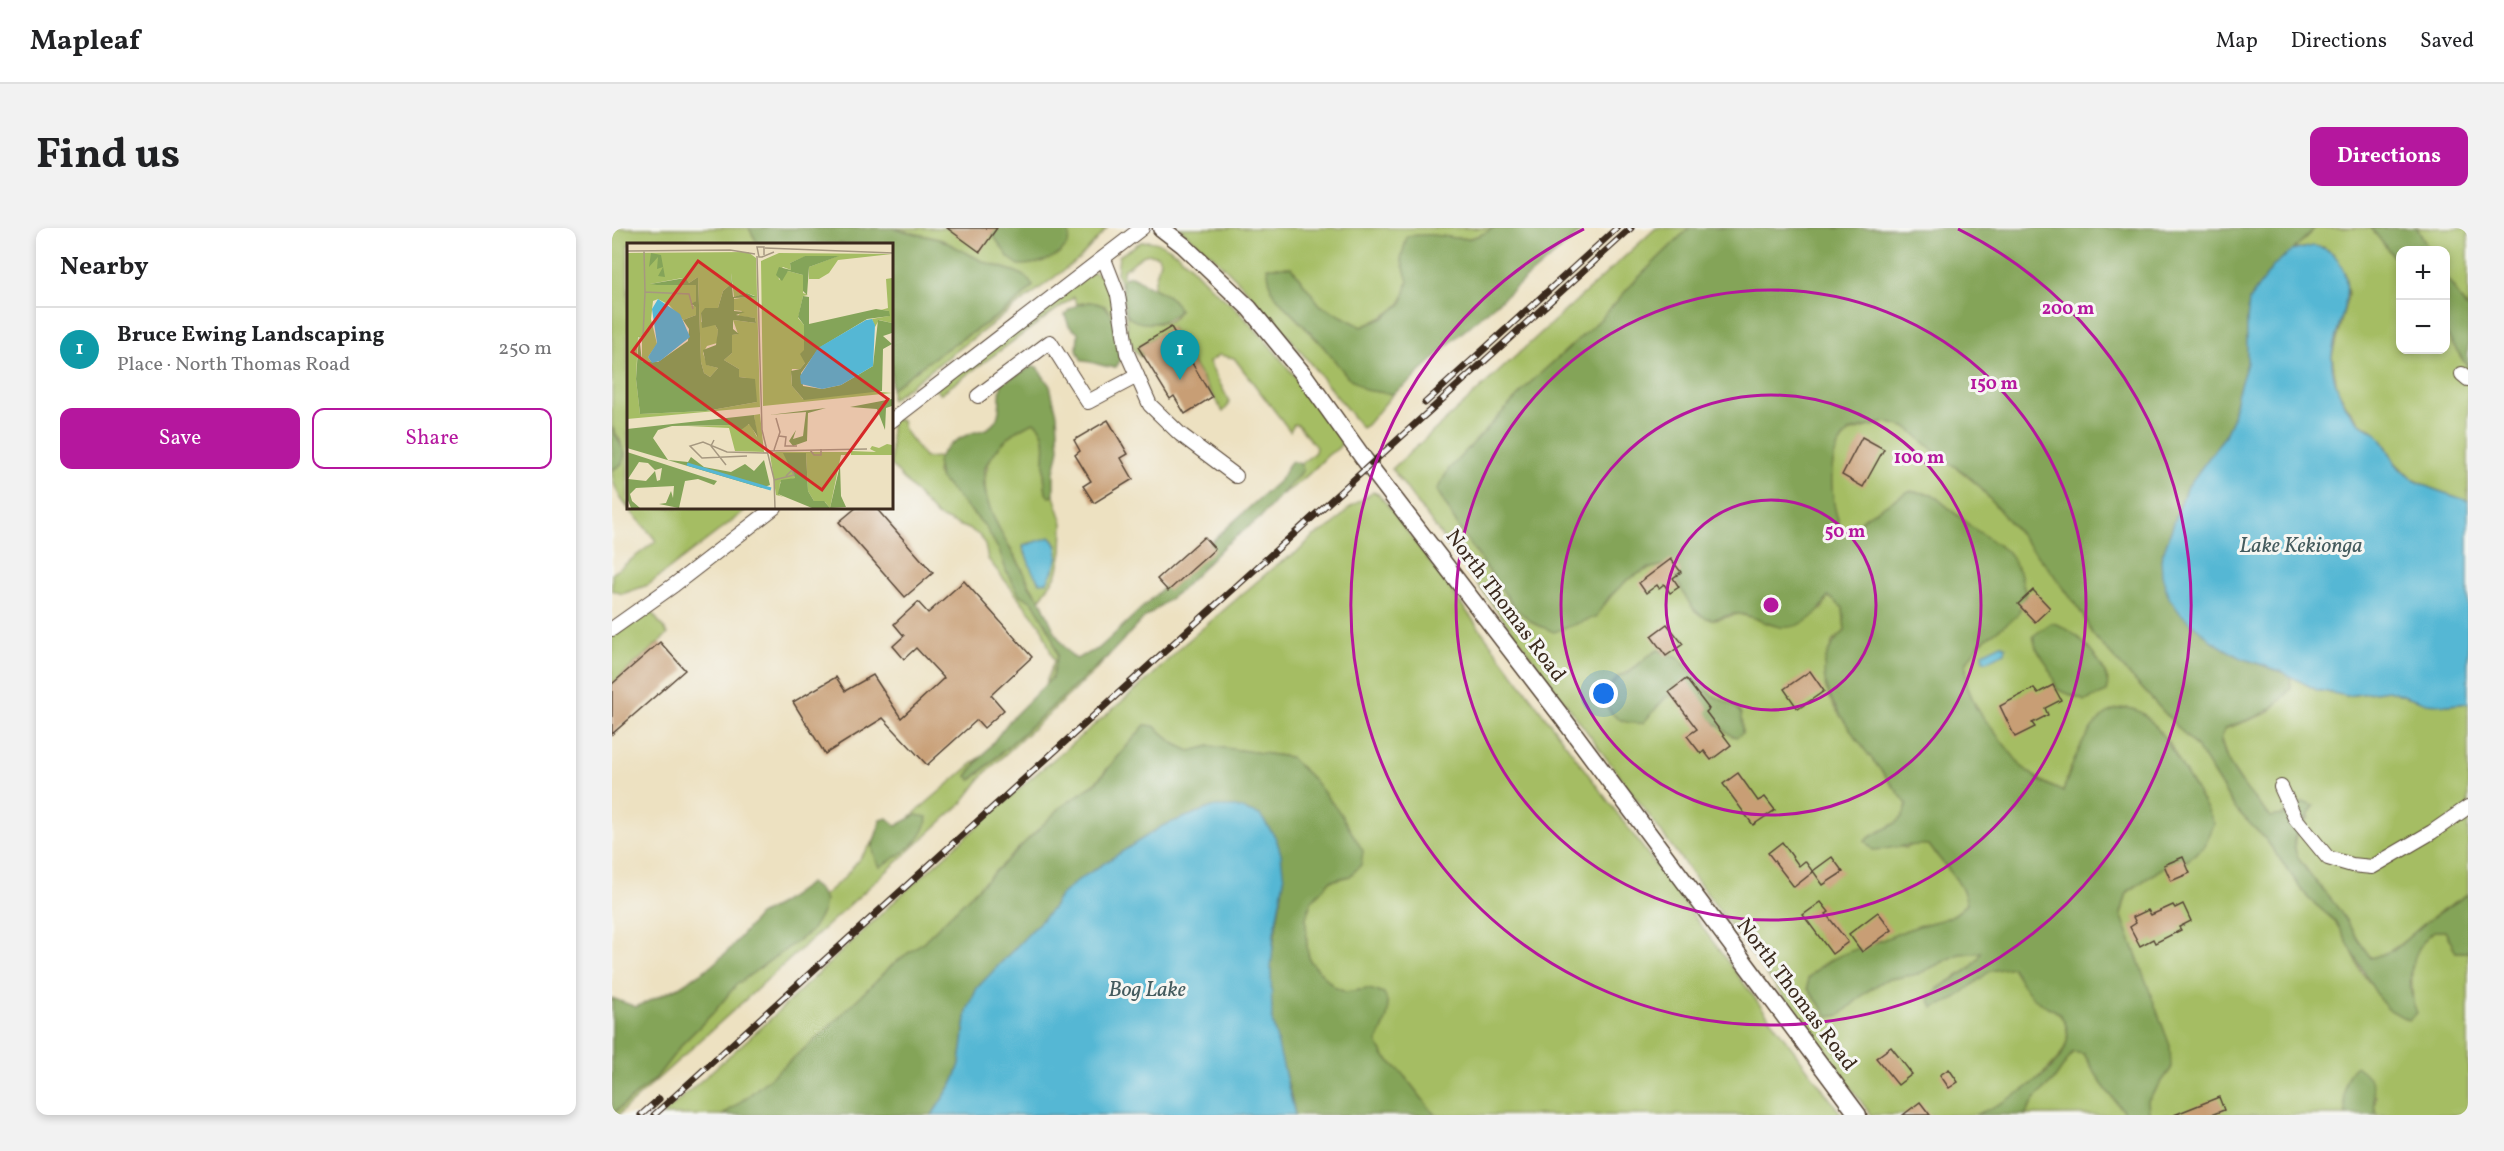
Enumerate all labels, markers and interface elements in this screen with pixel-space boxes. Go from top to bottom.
text: Mapleaf [30,22,140,61]
text: Map [2216,27,2258,56]
text: Directions [2291,27,2387,56]
text: Saved [2420,27,2474,56]
text: Find us [36,127,180,186]
button: Directions [2310,127,2468,186]
inset map [627,243,892,508]
map controls [2396,246,2450,354]
button: + [2396,246,2450,300]
text: Nearby [60,249,149,285]
text: 200 m [2042,297,2094,322]
button: − [2396,300,2450,354]
text: Bruce Ewing Landscaping [117,320,385,351]
pin: 1 [1160,330,1200,380]
text: 1 [75,335,84,363]
text: 250 m [498,335,552,363]
text: Place · North Thomas Road [117,351,350,379]
text: 150 m [1970,372,2018,397]
button: Save [60,408,300,469]
button: Share [312,408,552,469]
text: 100 m [1894,446,1944,471]
text: 50 m [1825,520,1865,545]
street label: North Thomas Road [1438,524,1572,688]
water label: Lake Kekionga [2239,531,2363,562]
centre of rings [1761,595,1781,615]
your location [1589,679,1618,708]
street label: North Thomas Road [1729,913,1863,1077]
water label: Bog Lake [1108,975,1186,1006]

